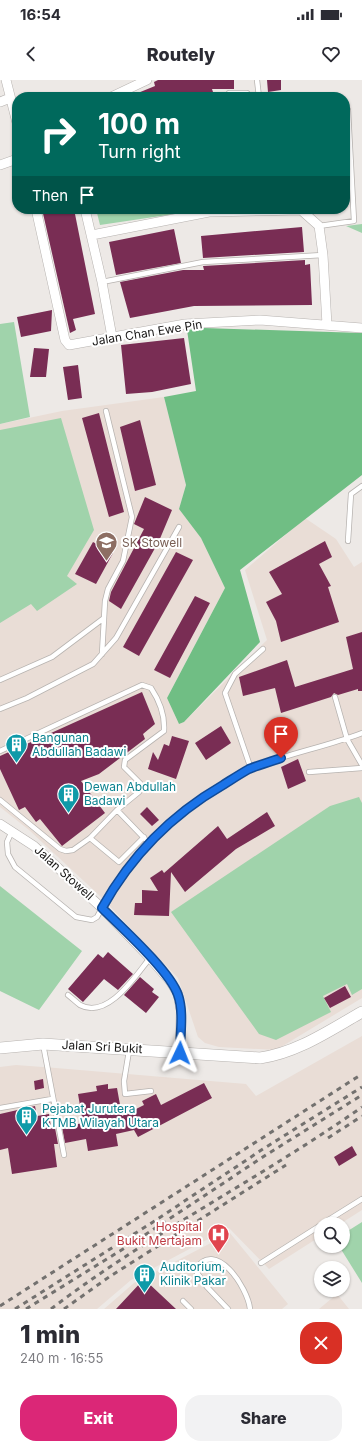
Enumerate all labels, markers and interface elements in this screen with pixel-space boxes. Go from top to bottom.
text: 16:54 [20,5,61,24]
icon: back [20,43,42,65]
icon: heart [320,43,342,65]
text: Routely [147,44,215,65]
text: 100 m [98,107,180,141]
icon: right [32,108,84,160]
text: Turn right [98,141,181,162]
icon: arrive [76,184,98,206]
text: Then [32,186,68,205]
street label: Jalan Chan Ewe Pin [91,316,203,349]
school or university icon: SK Stowell [94,530,120,563]
place label: SK Stowell [122,535,182,550]
pin [264,717,298,758]
icon: arrive [270,723,292,745]
place label: Bangunan Abdullah Badawi [32,730,127,759]
building icon: Bangunan Abdullah Badawi [4,732,30,765]
place label: Dewan Abdullah Badawi [84,779,176,808]
building icon: Dewan Abdullah Badawi [55,781,81,814]
street label: Jalan Stowell [32,842,97,903]
position arrow [159,1032,201,1074]
street label: Jalan Sri Bukit [61,1037,143,1056]
place label: Pejabat Jurutera KTMB Wilayah Utara [42,1101,159,1130]
building icon: Pejabat Jurutera KTMB Wilayah Utara [13,1103,39,1136]
map controls [314,1217,350,1297]
button: search [314,1217,350,1253]
place label: Hospital Bukit Mertajam [117,1219,202,1248]
hospital icon: Hospital Bukit Mertajam [205,1221,231,1254]
place label: Auditorium, Klinik Pakar [160,1259,227,1288]
building icon: Auditorium, Klinik Pakar [132,1261,158,1294]
button: layers [314,1261,350,1297]
text: 1 min [20,1320,80,1349]
button: close [300,1322,342,1364]
text: 240 m · 16:55 [20,1350,103,1366]
button: Exit [20,1395,177,1441]
button: Share [185,1395,342,1441]

